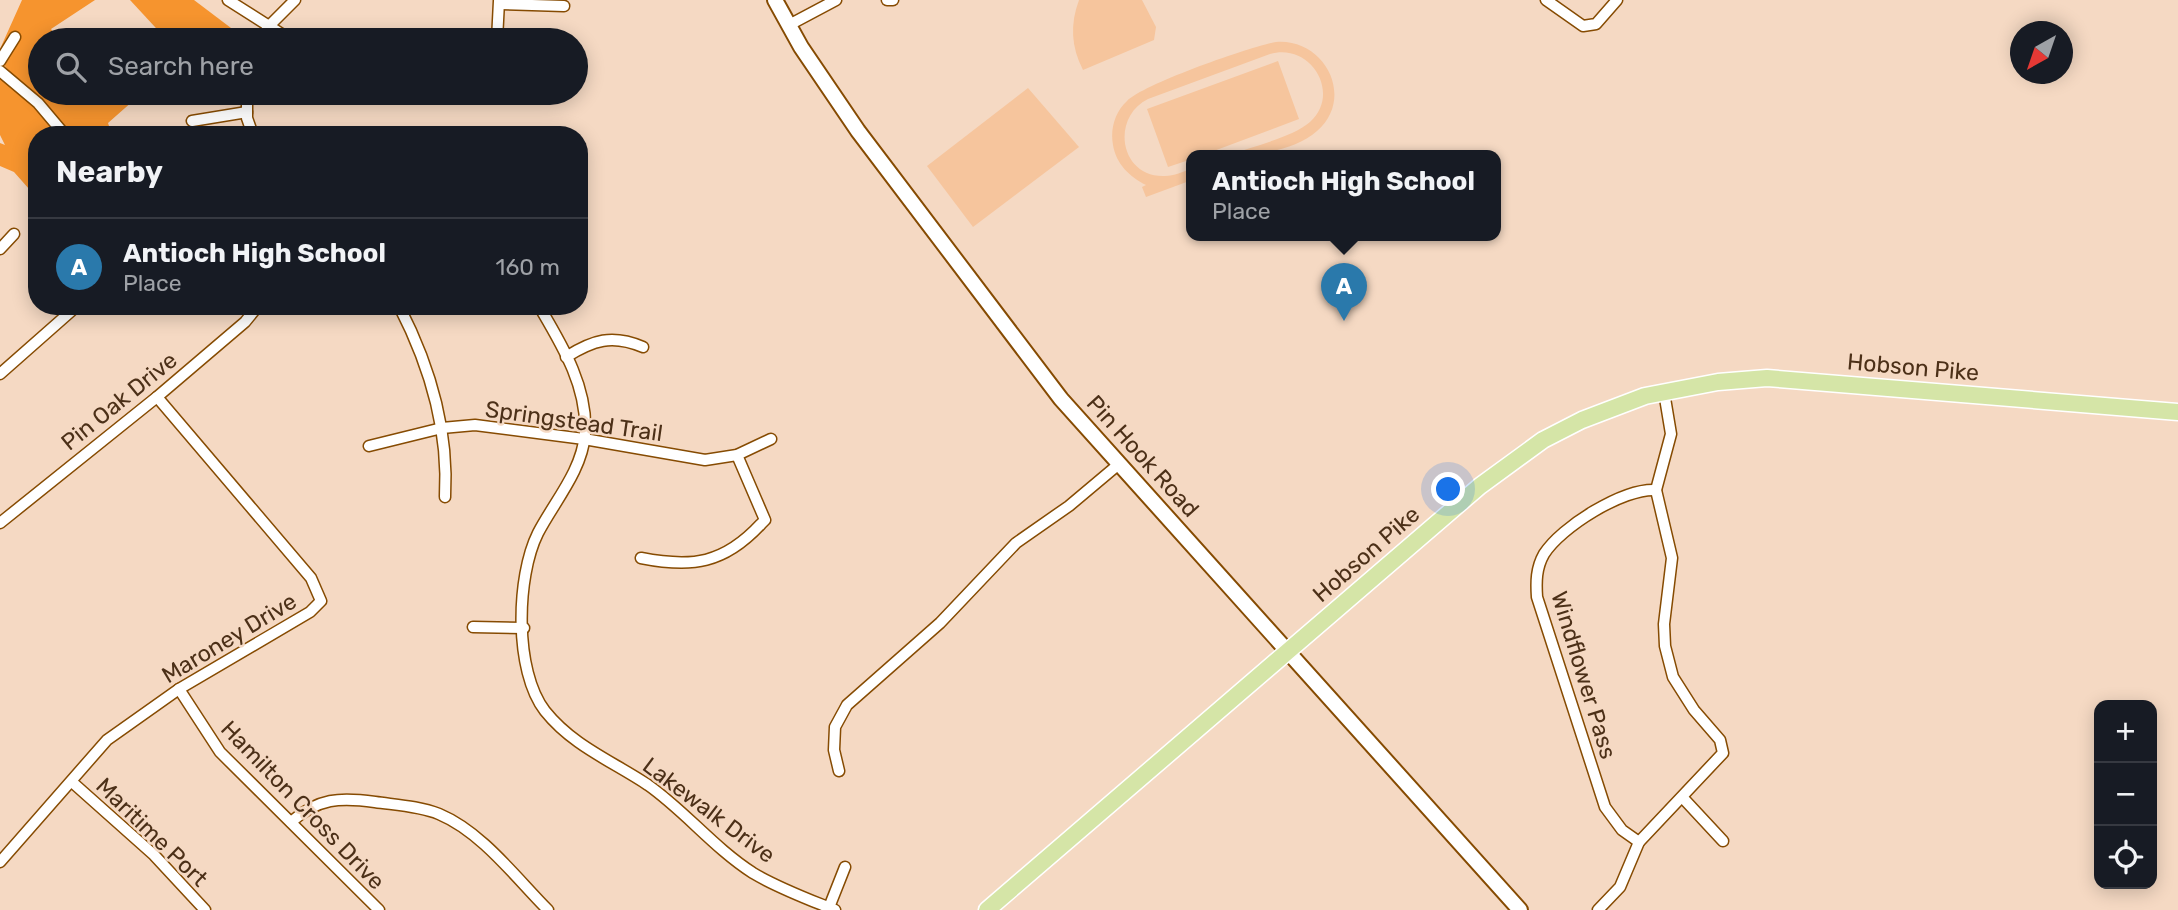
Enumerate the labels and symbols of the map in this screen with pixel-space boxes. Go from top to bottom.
north arrow [2010,21,2073,84]
pin: A [1321,263,1367,321]
street label: Pin Oak Drive [55,346,183,456]
street label: Hobson Pike [1846,347,1980,387]
street label: Pin Hook Road [1081,389,1205,523]
street label: Springstead Trail [483,395,665,447]
your location [1431,472,1465,506]
street label: Hobson Pike [1307,500,1425,608]
street label: Maroney Drive [157,587,301,689]
street label: Windflower Pass [1545,588,1623,762]
street label: Hamilton Cross Drive [215,715,391,895]
street label: Lakewalk Drive [637,751,781,869]
street label: Maritime Port [90,772,214,892]

